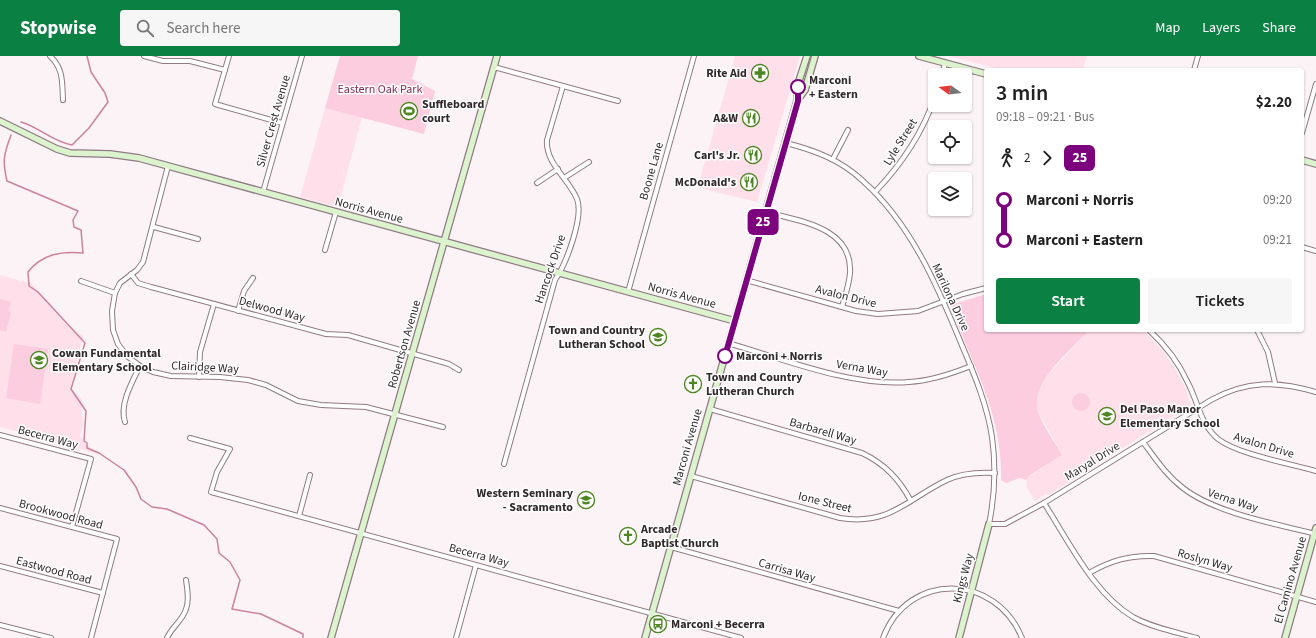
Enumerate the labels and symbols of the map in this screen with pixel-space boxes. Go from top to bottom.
pharmacy icon: Rite Aid [750,63,770,83]
place label: Rite Aid [706,65,747,82]
north arrow [928,68,972,112]
place label: Marconi + Eastern [809,72,858,103]
street label: Silver Crest Avenue [252,73,295,169]
marker: Marconi + Eastern [790,79,806,95]
park label: Eastern Oak Park [338,81,423,98]
place label: Suffleboard court [422,96,484,127]
sports icon: Suffleboard court [399,101,419,121]
restaurant icon: A&W [741,108,761,128]
place label: A&W [712,110,738,127]
street label: Lyle Street [879,116,922,169]
street label: Boone Lane [635,140,668,202]
restaurant icon: Carl's Jr. [743,145,763,165]
place label: Carl's Jr. [694,147,740,164]
restaurant icon: McDonald's [739,172,759,192]
place label: McDonald's [675,174,736,191]
street label: Norris Avenue [333,193,405,228]
line badge: 25 [745,209,781,235]
street label: Hancock Drive [531,232,570,306]
street label: Marilona Drive [928,261,974,334]
street label: Norris Avenue [646,278,718,313]
street label: Avalon Drive [814,281,878,312]
street label: Delwood Way [237,292,307,327]
street label: Robertson Avenue [384,298,425,390]
place label: Town and Country Lutheran School [549,322,646,353]
school or university icon: Town and Country Lutheran School [648,327,668,347]
place label: Cowan Fundamental Elementary School [52,345,161,376]
marker: Marconi + Norris [717,348,733,364]
place label: Marconi + Norris [736,348,822,365]
school or university icon: Cowan Fundamental Elementary School [29,350,49,370]
street label: Verna Way [835,356,889,381]
street label: Clairidge Way [171,357,240,378]
place label: Town and Country Lutheran Church [706,369,803,400]
church icon: Town and Country Lutheran Church [683,374,703,394]
place label: Del Paso Manor Elementary School [1120,401,1220,432]
school or university icon: Del Paso Manor Elementary School [1097,406,1117,426]
street label: Marconi Avenue [668,407,707,488]
street label: Barbarell Way [787,414,859,449]
street label: Becerra Way [16,421,80,454]
street label: Avalon Drive [1232,428,1296,463]
street label: Maryal Drive [1061,438,1123,485]
street label: Verna Way [1205,484,1261,517]
place label: Western Seminary - Sacramento [477,485,574,516]
street label: Ione Street [796,488,853,517]
school or university icon: Western Seminary - Sacramento [576,490,596,510]
street label: Brookwood Road [17,495,105,534]
place label: Arcade Baptist Church [640,521,719,552]
church icon: Arcade Baptist Church [618,526,638,546]
street label: El Camino Avenue [1270,534,1311,626]
street label: Becerra Way [447,539,511,572]
street label: Roslyn Way [1175,544,1235,577]
street label: Kings Way [949,551,978,605]
street label: Eastwood Road [14,552,94,589]
street label: Carrisa Way [756,554,818,587]
bus stop icon: Marconi + Becerra [648,614,668,634]
place label: Marconi + Becerra [671,616,765,633]

